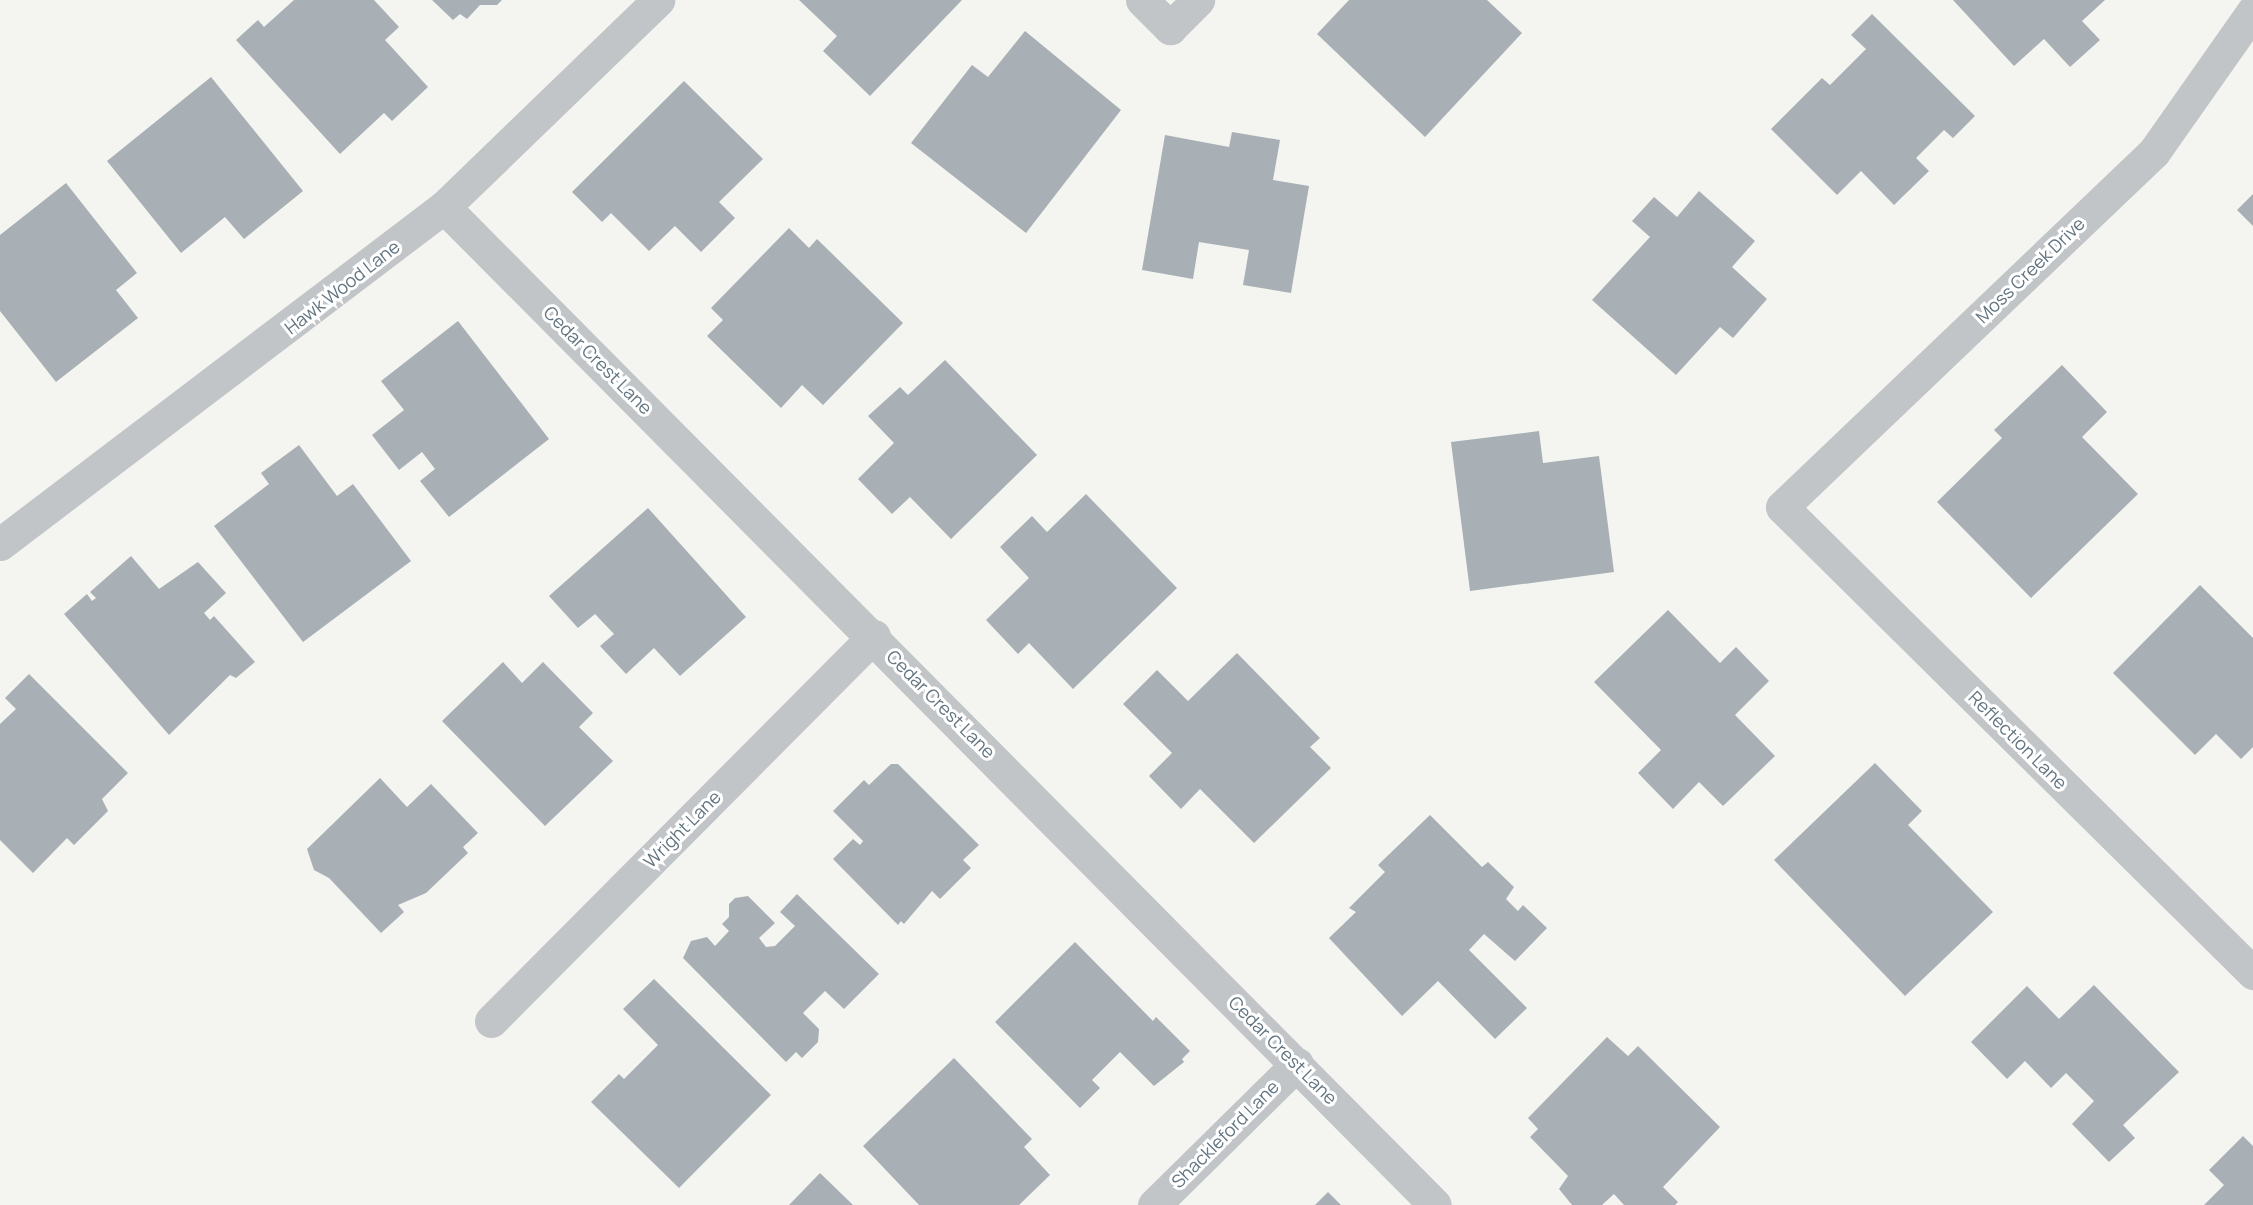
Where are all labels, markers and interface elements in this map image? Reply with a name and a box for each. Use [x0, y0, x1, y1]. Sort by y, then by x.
street label: Moss Creek Drive [1971, 213, 2089, 327]
street label: Hawk Wood Lane [280, 235, 404, 339]
street label: Cedar Crest Lane [539, 301, 657, 419]
street label: Cedar Crest Lane [882, 645, 1000, 763]
street label: Reflection Lane [1964, 686, 2072, 794]
street label: Wright Lane [639, 786, 725, 872]
street label: Cedar Crest Lane [1224, 991, 1342, 1109]
street label: Shackleford Lane [1167, 1076, 1283, 1192]

